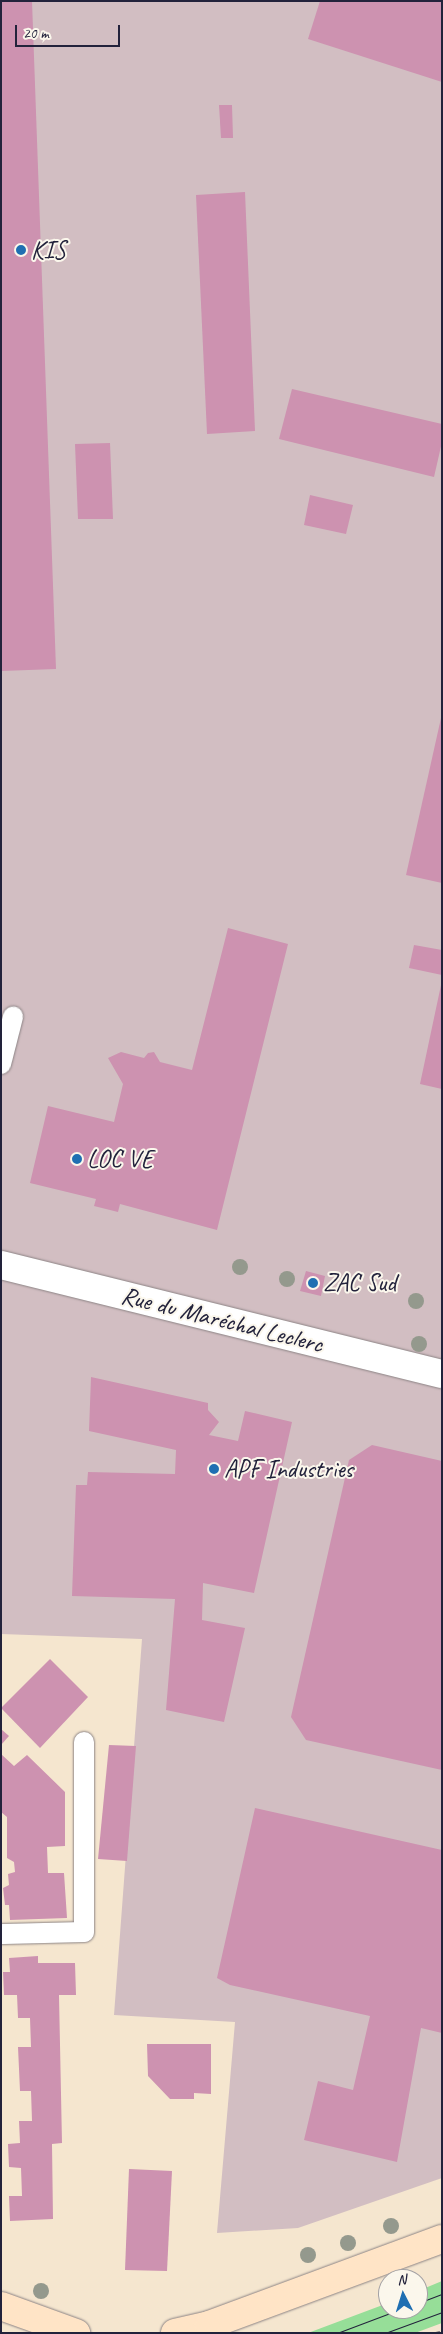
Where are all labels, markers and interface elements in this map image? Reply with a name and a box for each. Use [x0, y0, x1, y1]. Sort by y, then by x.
scale bar [18, 15, 122, 47]
text: 20 m [23, 24, 49, 43]
place label: KIS [31, 235, 66, 265]
marker: KIS [15, 244, 27, 256]
place label: LOC VE [87, 1144, 152, 1174]
marker: LOC VE [71, 1153, 83, 1165]
place label: ZAC Sud [323, 1268, 396, 1298]
marker: ZAC Sud [307, 1277, 319, 1289]
street label: Rue du Maréchal Leclerc [118, 1280, 326, 1360]
place label: APF Industries [224, 1454, 353, 1484]
marker: APF Industries [208, 1463, 220, 1475]
north arrow [378, 2269, 428, 2319]
text: N [397, 2271, 407, 2288]

